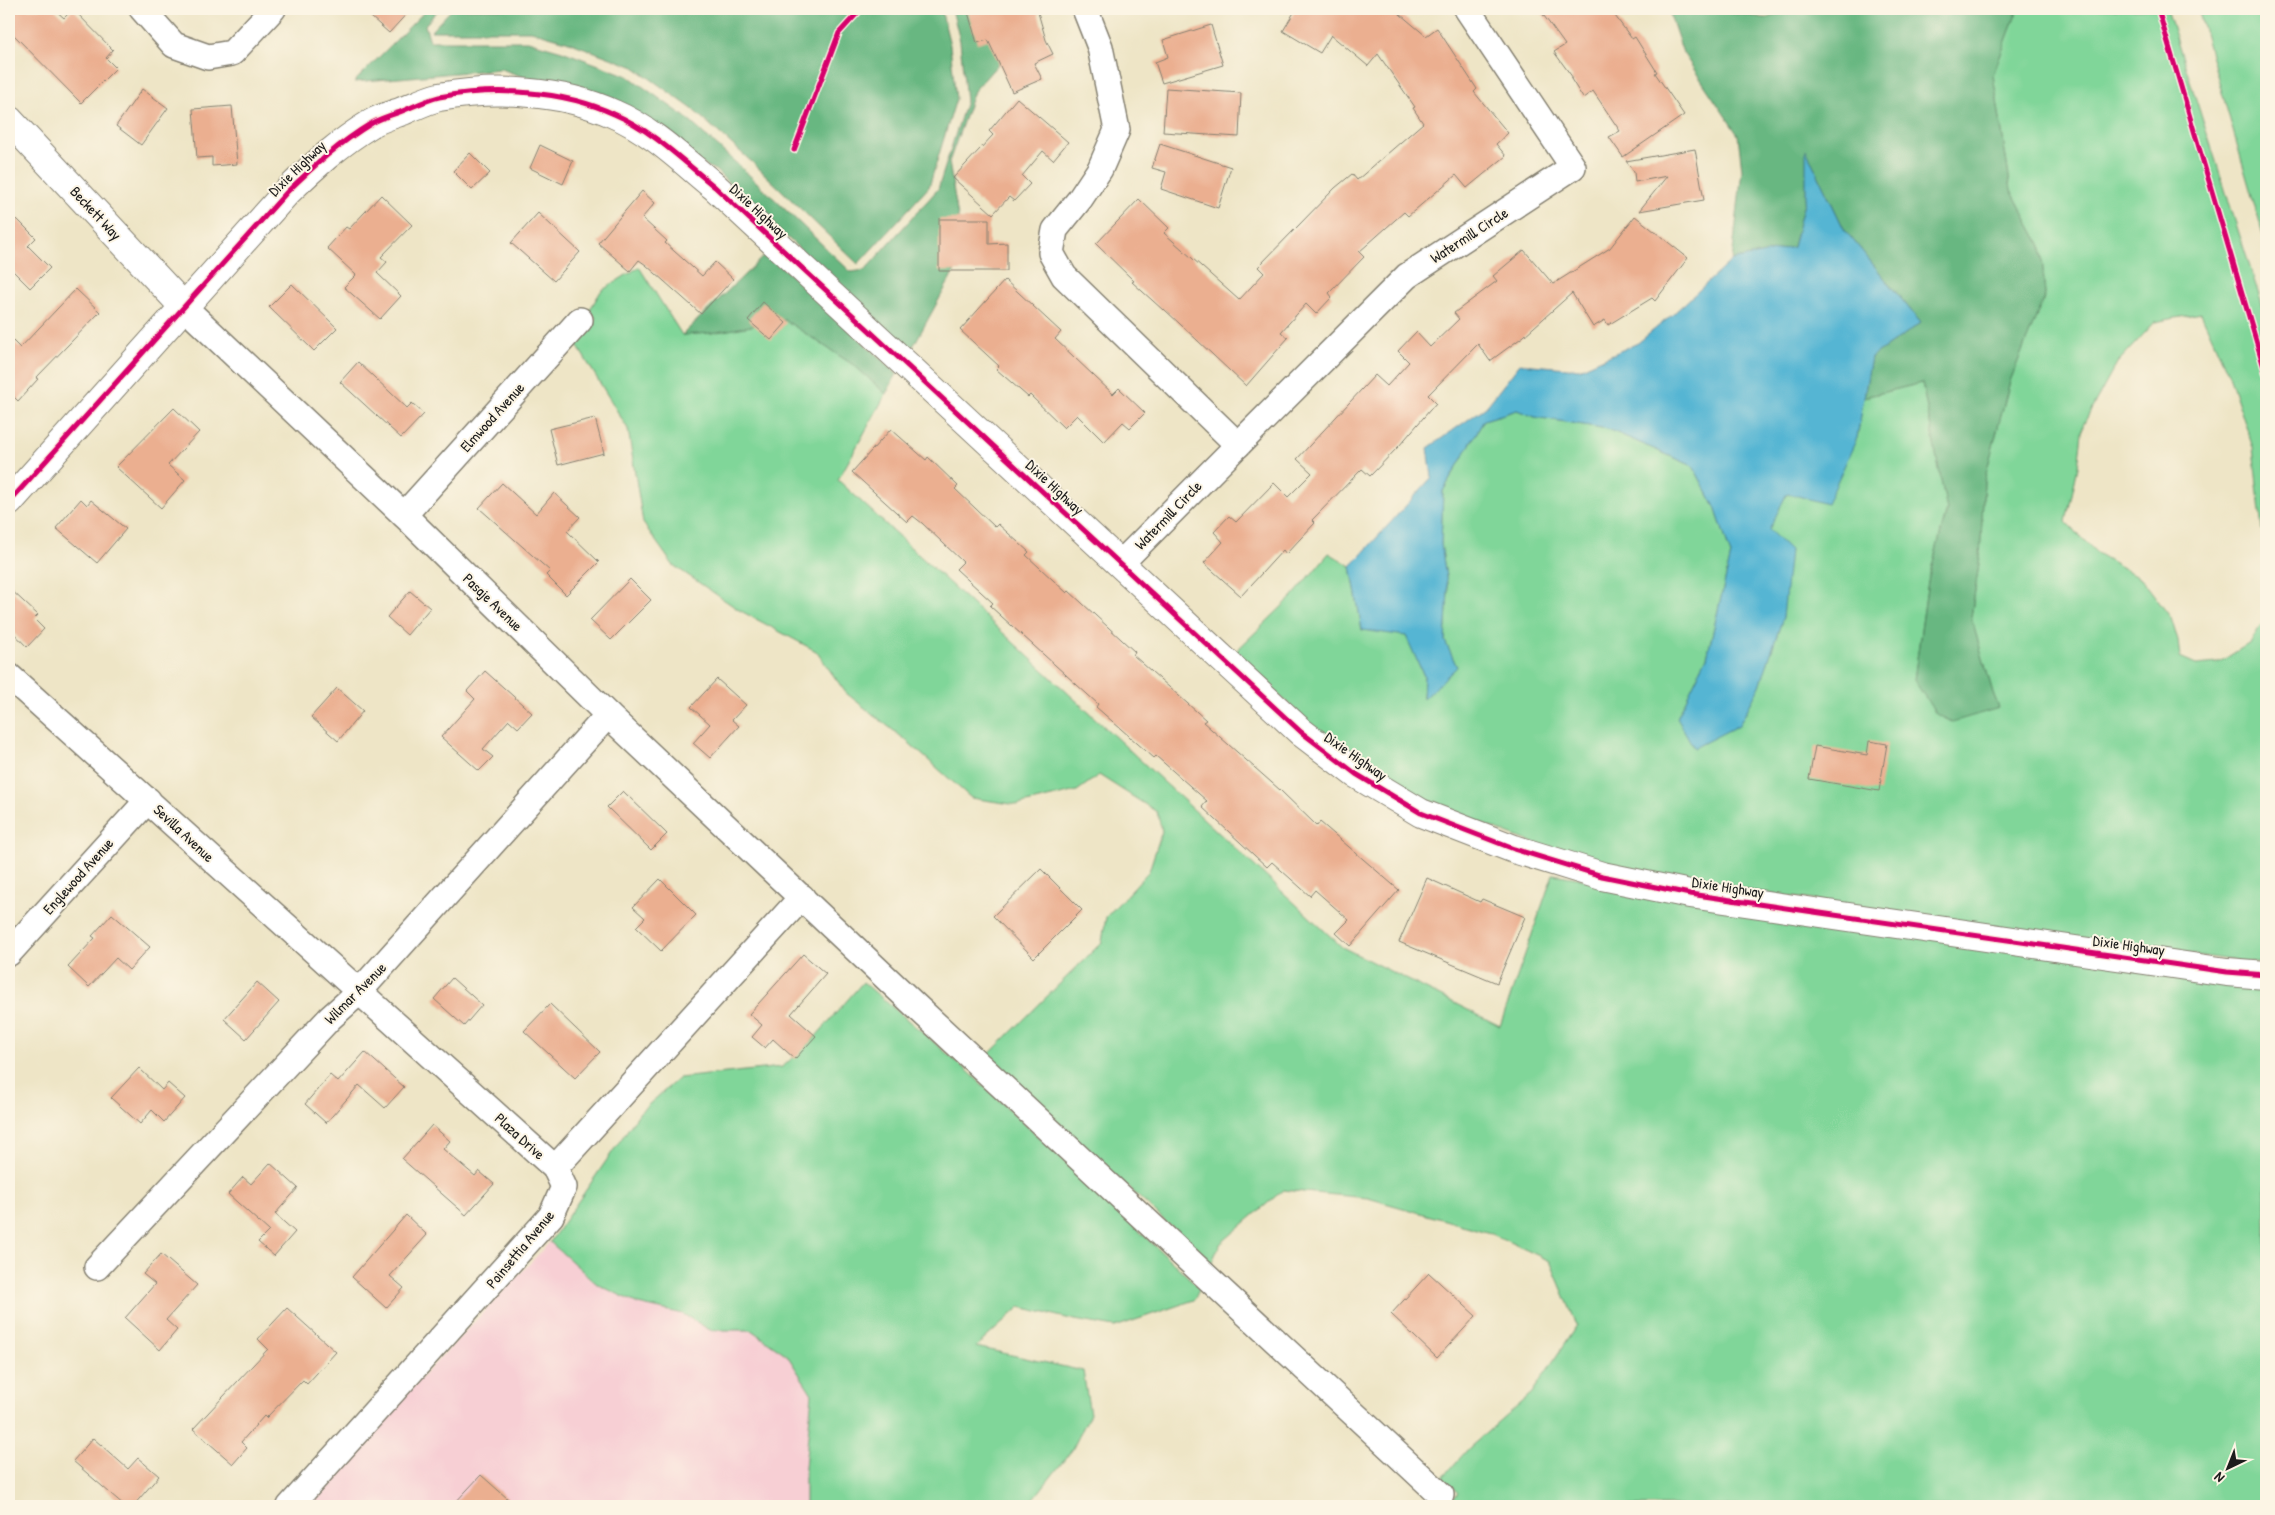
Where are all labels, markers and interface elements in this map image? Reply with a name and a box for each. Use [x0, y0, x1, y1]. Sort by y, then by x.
street label: Dixie Highway [264, 135, 330, 201]
street label: Dixie Highway [725, 179, 793, 243]
street label: Beckett Way [66, 181, 126, 245]
street label: Watermill Circle [1426, 202, 1512, 268]
street label: Elmwood Avenue [455, 378, 529, 456]
street label: Dixie Highway [1021, 455, 1089, 519]
street label: Watermill Circle [1130, 476, 1206, 554]
street label: Pasaje Avenue [458, 568, 528, 636]
street label: Dixie Highway [1320, 727, 1392, 785]
street label: Sevilla Avenue [149, 799, 219, 867]
street label: Englewood Avenue [38, 833, 118, 919]
street label: Dixie Highway [1691, 871, 1765, 903]
street label: Dixie Highway [2092, 930, 2166, 960]
street label: Wilmar Avenue [319, 957, 391, 1029]
street label: Plaza Drive [490, 1108, 550, 1164]
street label: Poinsettia Avenue [481, 1205, 559, 1293]
north arrow [2202, 1442, 2252, 1492]
text: N [2209, 1468, 2228, 1487]

